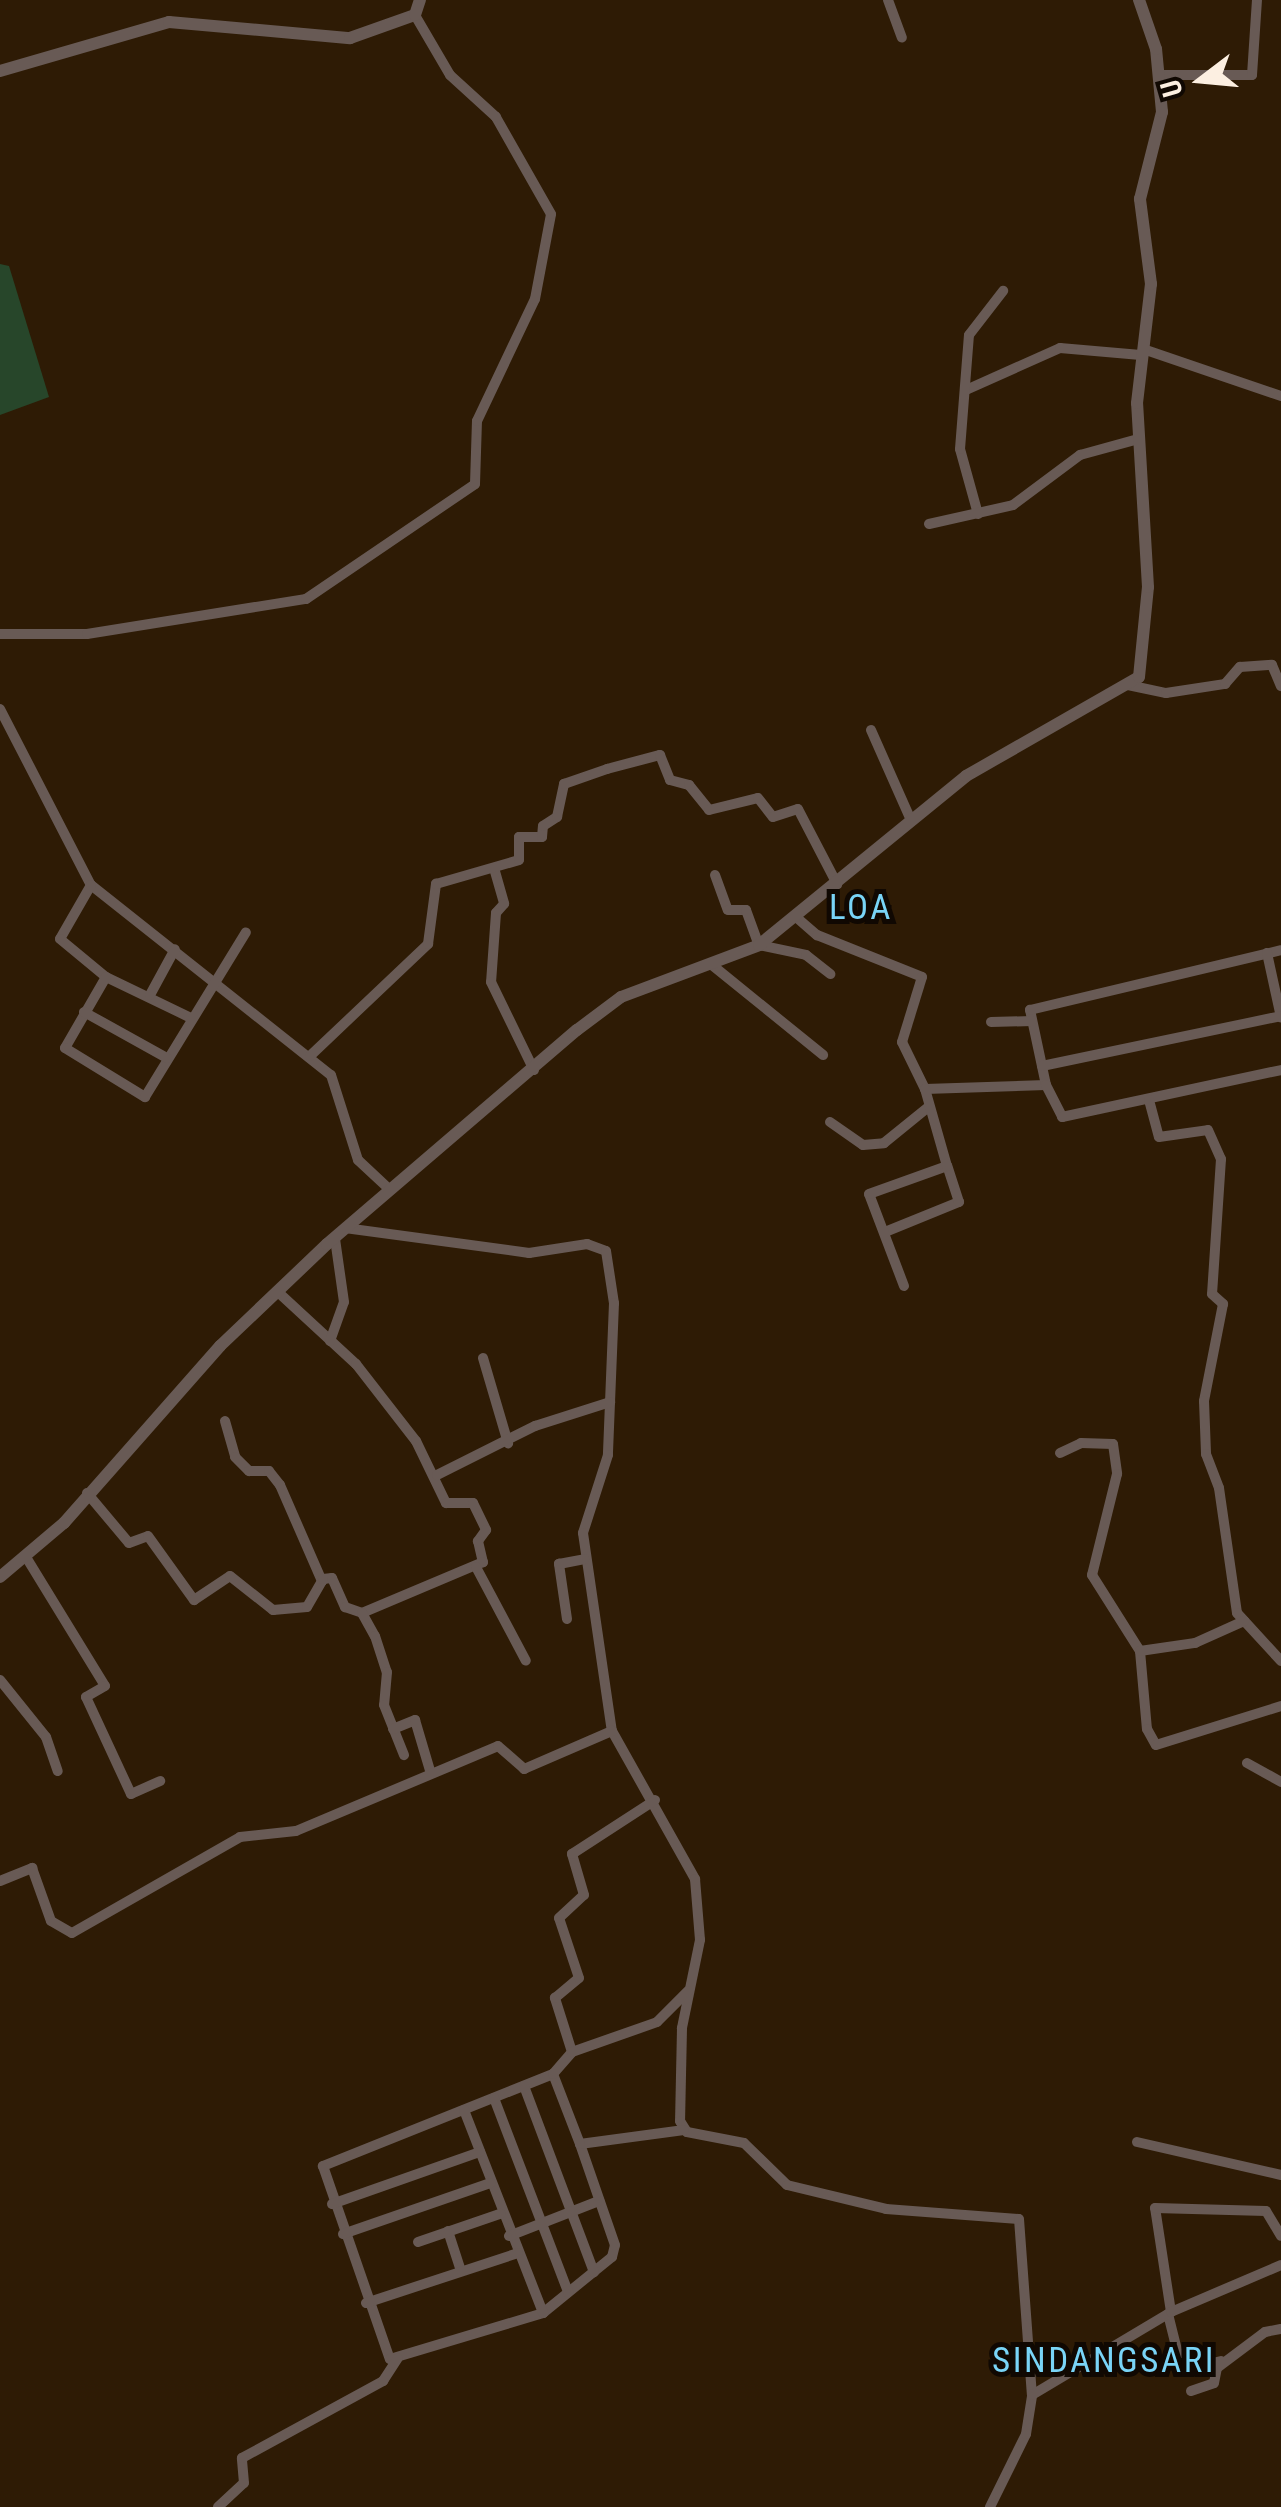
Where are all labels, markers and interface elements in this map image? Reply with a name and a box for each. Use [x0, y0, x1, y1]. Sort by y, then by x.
north arrow [1151, 30, 1251, 130]
text: U [1154, 76, 1190, 101]
district label: LOA [829, 887, 893, 929]
district label: SINDANGSARI [992, 2340, 1216, 2382]

